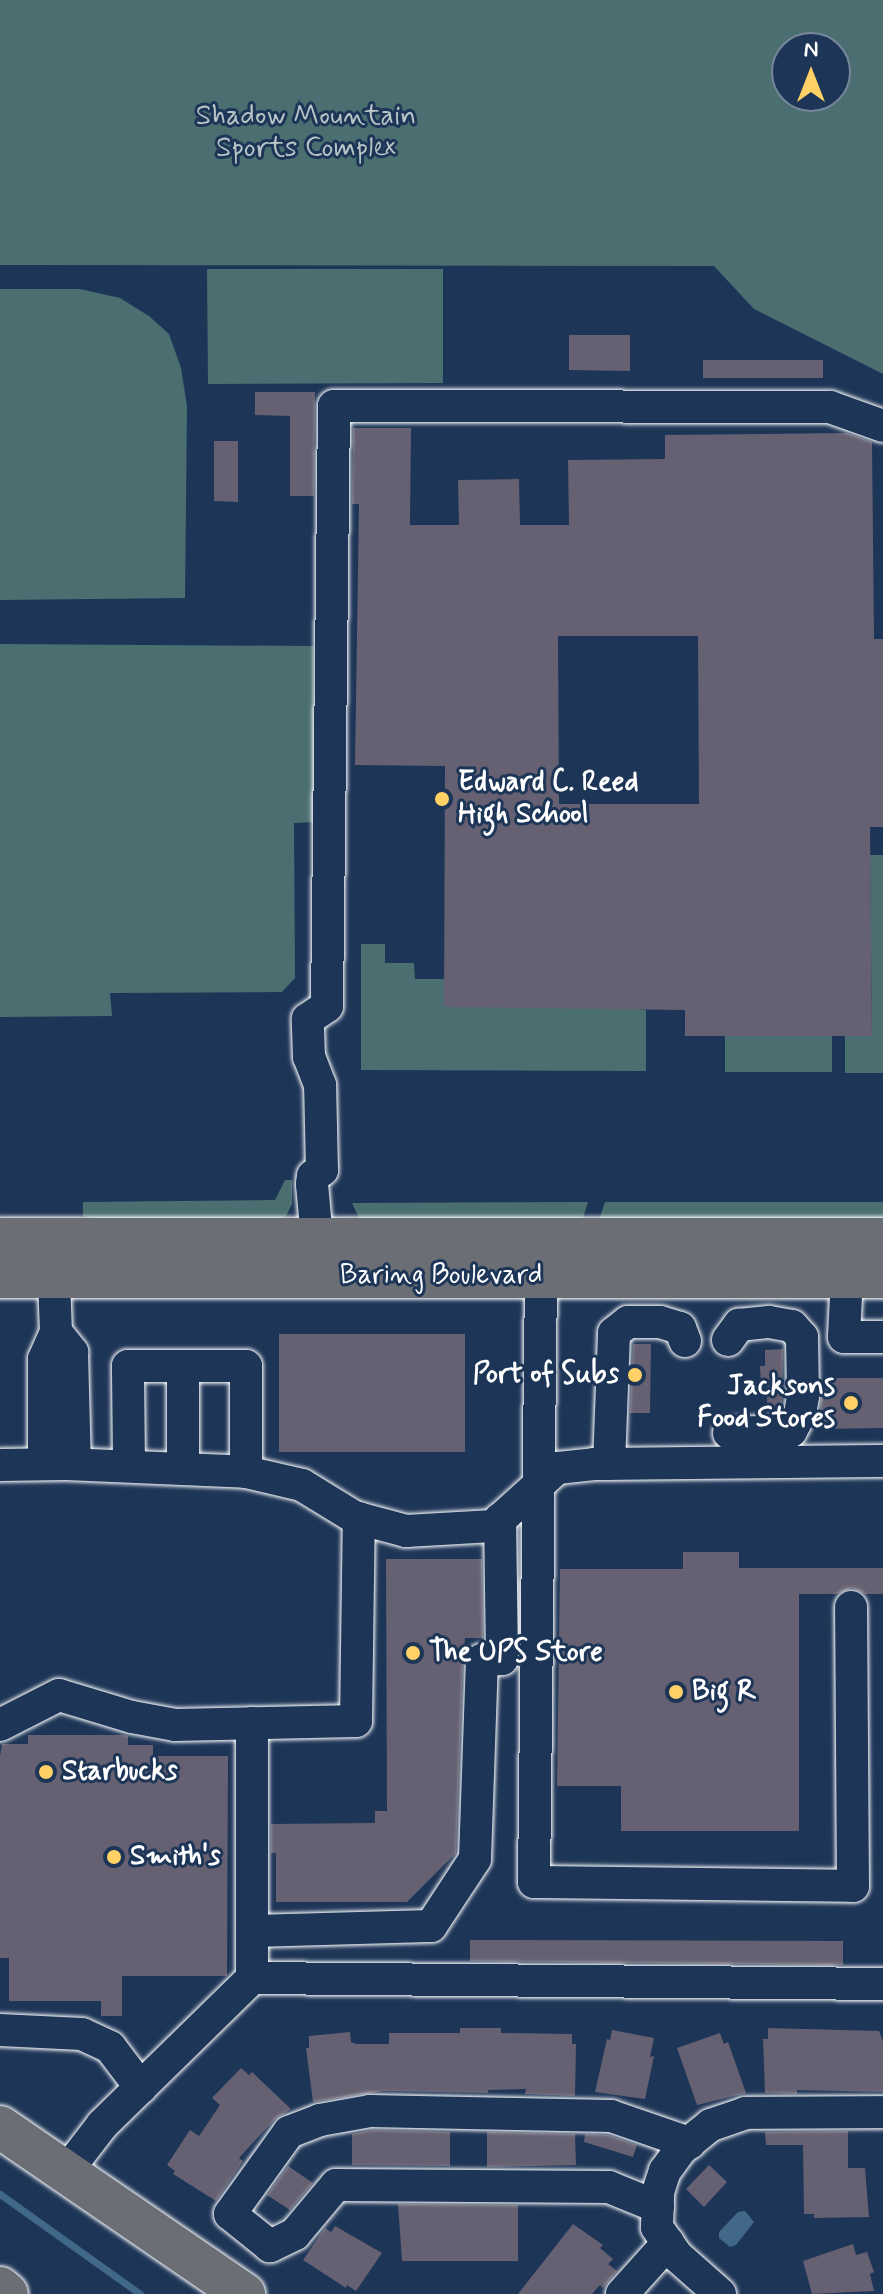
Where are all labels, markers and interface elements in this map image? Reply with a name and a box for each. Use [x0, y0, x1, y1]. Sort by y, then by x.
north arrow [771, 32, 851, 112]
text: N [804, 36, 818, 64]
park label: Shadow Mountain Sports Complex [201, 100, 411, 166]
place label: Edward C. Reed High School [458, 766, 642, 832]
marker: Edward C. Reed High School [433, 790, 451, 808]
street label: Baring Boulevard [339, 1259, 543, 1293]
place label: Port of Subs [474, 1358, 619, 1392]
marker: Port of Subs [626, 1366, 644, 1384]
place label: Jacksons Food Stores [701, 1370, 835, 1436]
marker: Jacksons Food Stores [842, 1394, 860, 1412]
place label: The UPS Store [429, 1636, 599, 1670]
marker: The UPS Store [404, 1644, 422, 1662]
place label: Big R [692, 1675, 753, 1709]
marker: Big R [667, 1683, 685, 1701]
place label: Starbucks [62, 1755, 177, 1789]
marker: Starbucks [37, 1763, 55, 1781]
place label: Smith's [130, 1840, 221, 1874]
marker: Smith's [105, 1848, 123, 1866]

